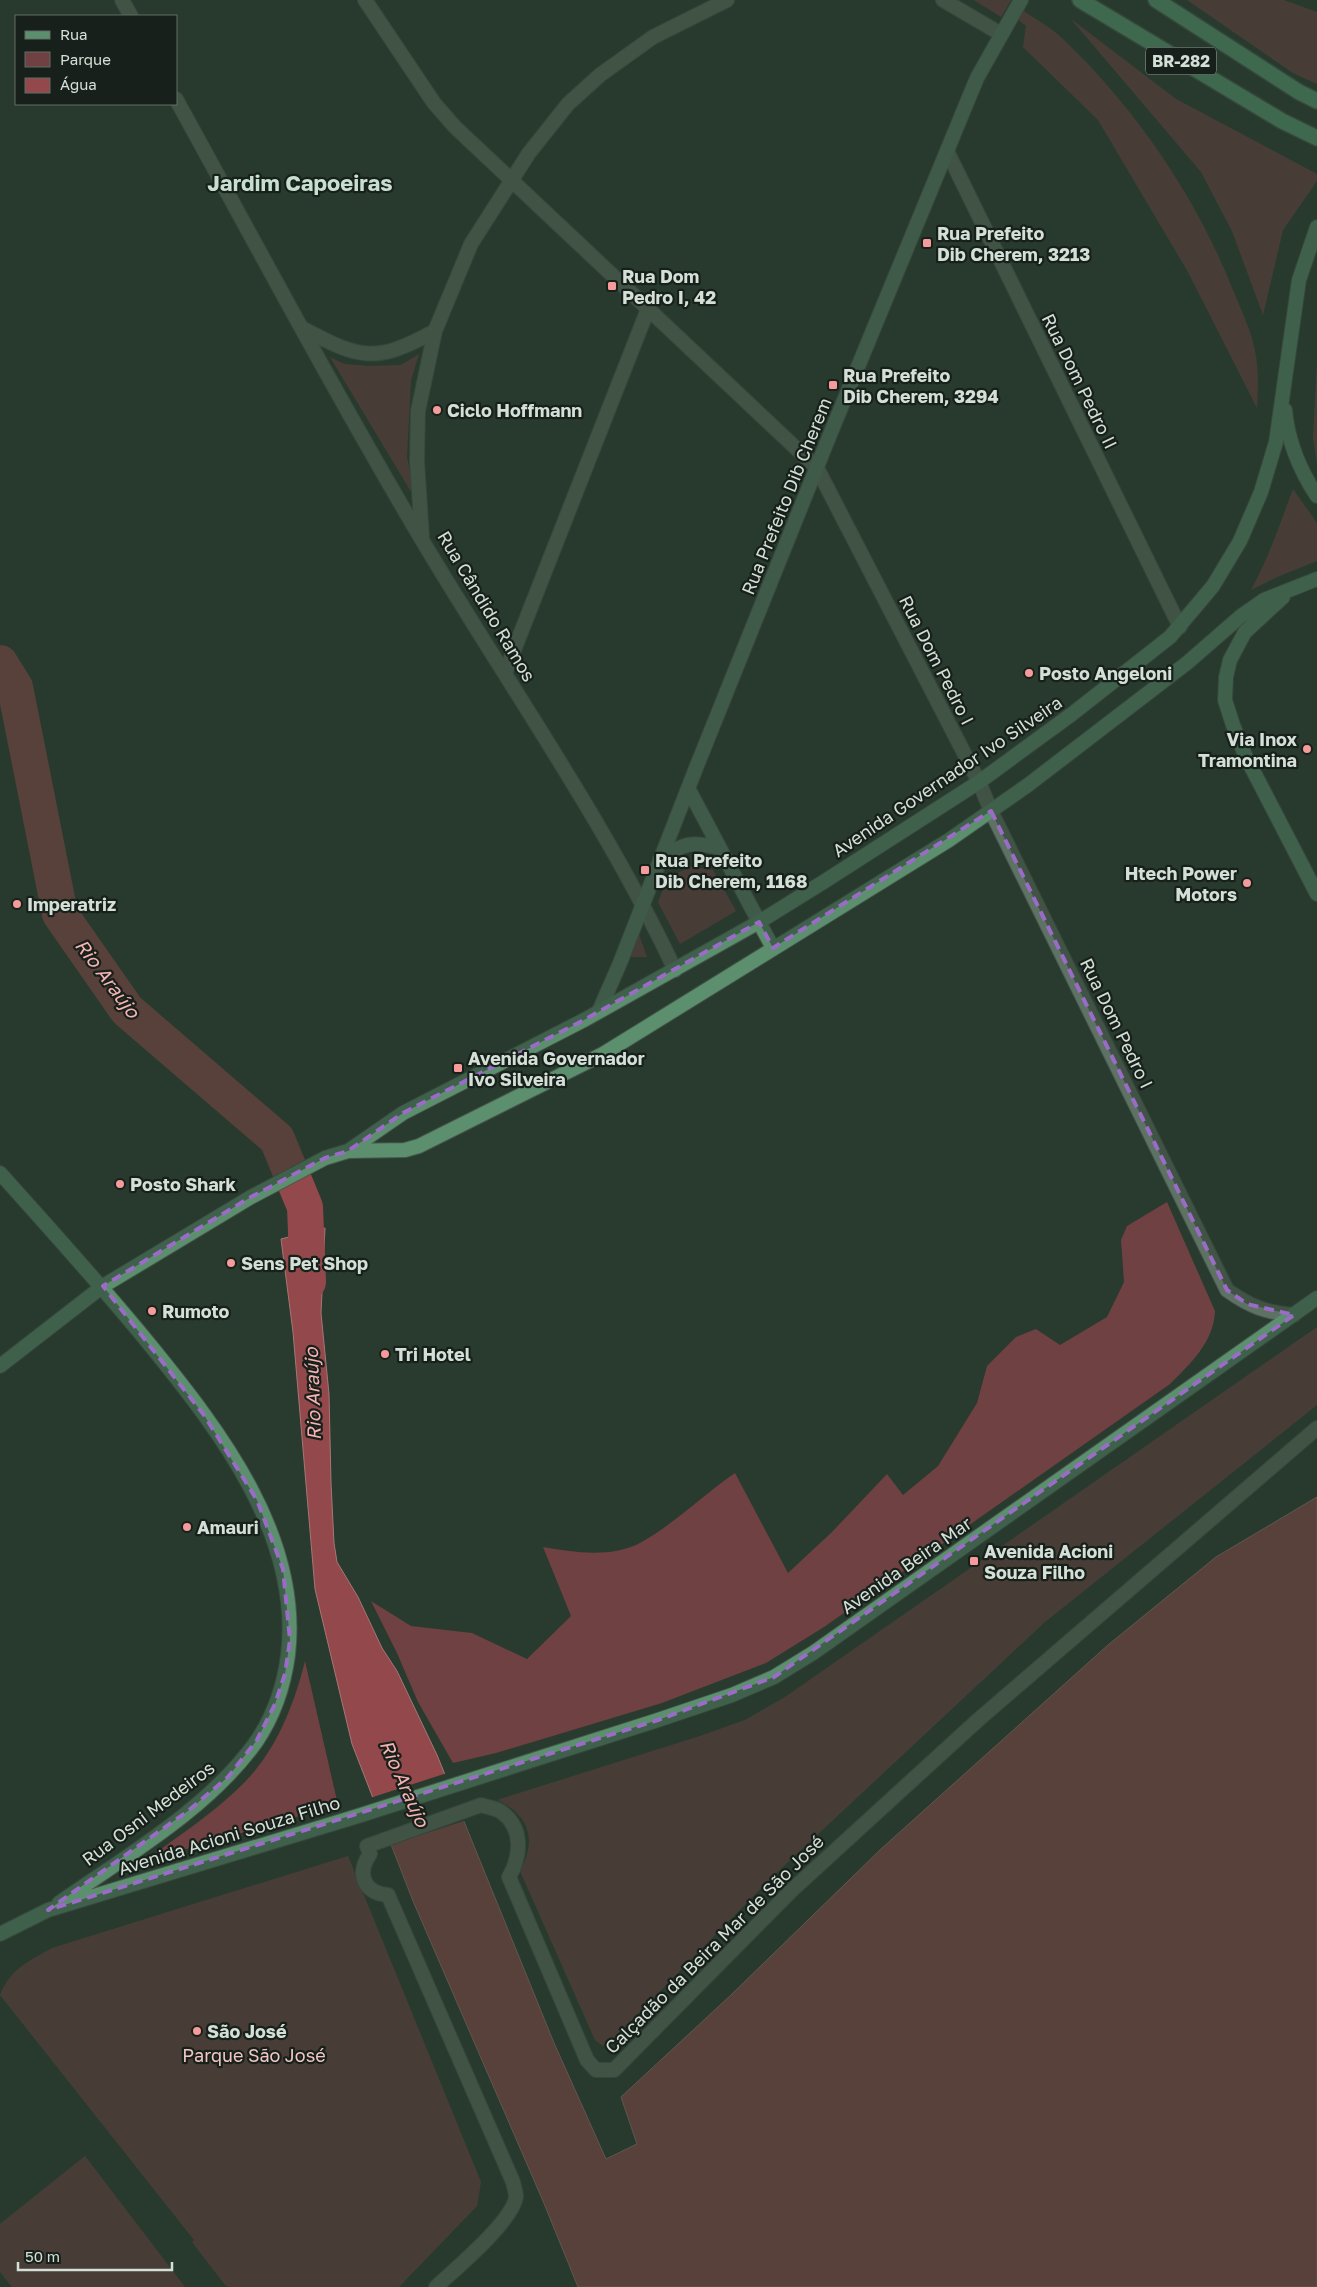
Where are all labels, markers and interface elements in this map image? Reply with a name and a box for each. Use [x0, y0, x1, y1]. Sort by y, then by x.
legend [15, 15, 178, 105]
text: Rua [60, 25, 87, 43]
road number: BR-282 [1146, 48, 1216, 74]
text: Parque [60, 50, 111, 68]
text: Água [60, 75, 97, 93]
district label: Jardim Capoeiras [207, 169, 393, 196]
place label: Rua Prefeito Dib Cherem, 3213 [937, 222, 1090, 265]
marker: Rua Prefeito Dib Cherem, 3213 [921, 237, 933, 249]
place label: Rua Dom Pedro I, 42 [622, 265, 716, 308]
marker: Rua Dom Pedro I, 42 [606, 280, 618, 292]
street label: Rua Dom Pedro II [1038, 310, 1122, 452]
place label: Rua Prefeito Dib Cherem, 3294 [843, 364, 999, 407]
marker: Rua Prefeito Dib Cherem, 3294 [827, 379, 839, 391]
street label: Rua Prefeito Dib Cherem [736, 394, 836, 598]
place label: Ciclo Hoffmann [447, 399, 582, 421]
marker: Ciclo Hoffmann [431, 404, 443, 416]
street label: Rua Cândido Ramos [433, 527, 541, 685]
street label: Rua Dom Pedro I [895, 592, 979, 728]
place label: Posto Angeloni [1039, 662, 1172, 684]
marker: Posto Angeloni [1023, 667, 1035, 679]
street label: Avenida Governador Ivo Silveira [828, 691, 1066, 861]
place label: Via Inox Tramontina [1198, 728, 1298, 771]
marker: Via Inox Tramontina [1301, 743, 1313, 755]
place label: Rua Prefeito Dib Cherem, 1168 [655, 849, 808, 892]
place label: Htech Power Motors [1125, 862, 1237, 905]
marker: Rua Prefeito Dib Cherem, 1168 [639, 864, 651, 876]
marker: Htech Power Motors [1241, 877, 1253, 889]
place label: Imperatriz [27, 893, 116, 915]
marker: Imperatriz [11, 898, 23, 910]
water label: Rio Araújo [71, 934, 146, 1023]
street label: Rua Dom Pedro I [1076, 954, 1158, 1092]
place label: Avenida Governador Ivo Silveira [468, 1047, 645, 1090]
marker: Avenida Governador Ivo Silveira [452, 1062, 464, 1074]
place label: Posto Shark [130, 1173, 237, 1195]
marker: Posto Shark [114, 1178, 126, 1190]
place label: Sens Pet Shop [241, 1252, 368, 1274]
marker: Sens Pet Shop [225, 1257, 237, 1269]
place label: Rumoto [162, 1300, 230, 1322]
marker: Rumoto [146, 1305, 158, 1317]
place label: Tri Hotel [395, 1343, 471, 1365]
water label: Rio Araújo [299, 1346, 325, 1441]
marker: Tri Hotel [379, 1348, 391, 1360]
street label: Avenida Beira Mar [837, 1512, 975, 1618]
place label: Amauri [197, 1516, 259, 1538]
marker: Amauri [181, 1521, 193, 1533]
place label: Avenida Acioni Souza Filho [984, 1540, 1113, 1583]
marker: Avenida Acioni Souza Filho [968, 1555, 980, 1567]
water label: Rio Araújo [376, 1736, 435, 1832]
street label: Rua Osni Medeiros [77, 1756, 219, 1870]
street label: Avenida Acioni Souza Filho [115, 1791, 343, 1879]
street label: Calçadão da Beira Mar de São José [600, 1830, 828, 2058]
place label: São José [207, 2020, 287, 2042]
marker: São José [191, 2025, 203, 2037]
park label: Parque São José [182, 2044, 326, 2066]
scale bar [18, 2240, 171, 2272]
text: 50 m [25, 2247, 60, 2265]

